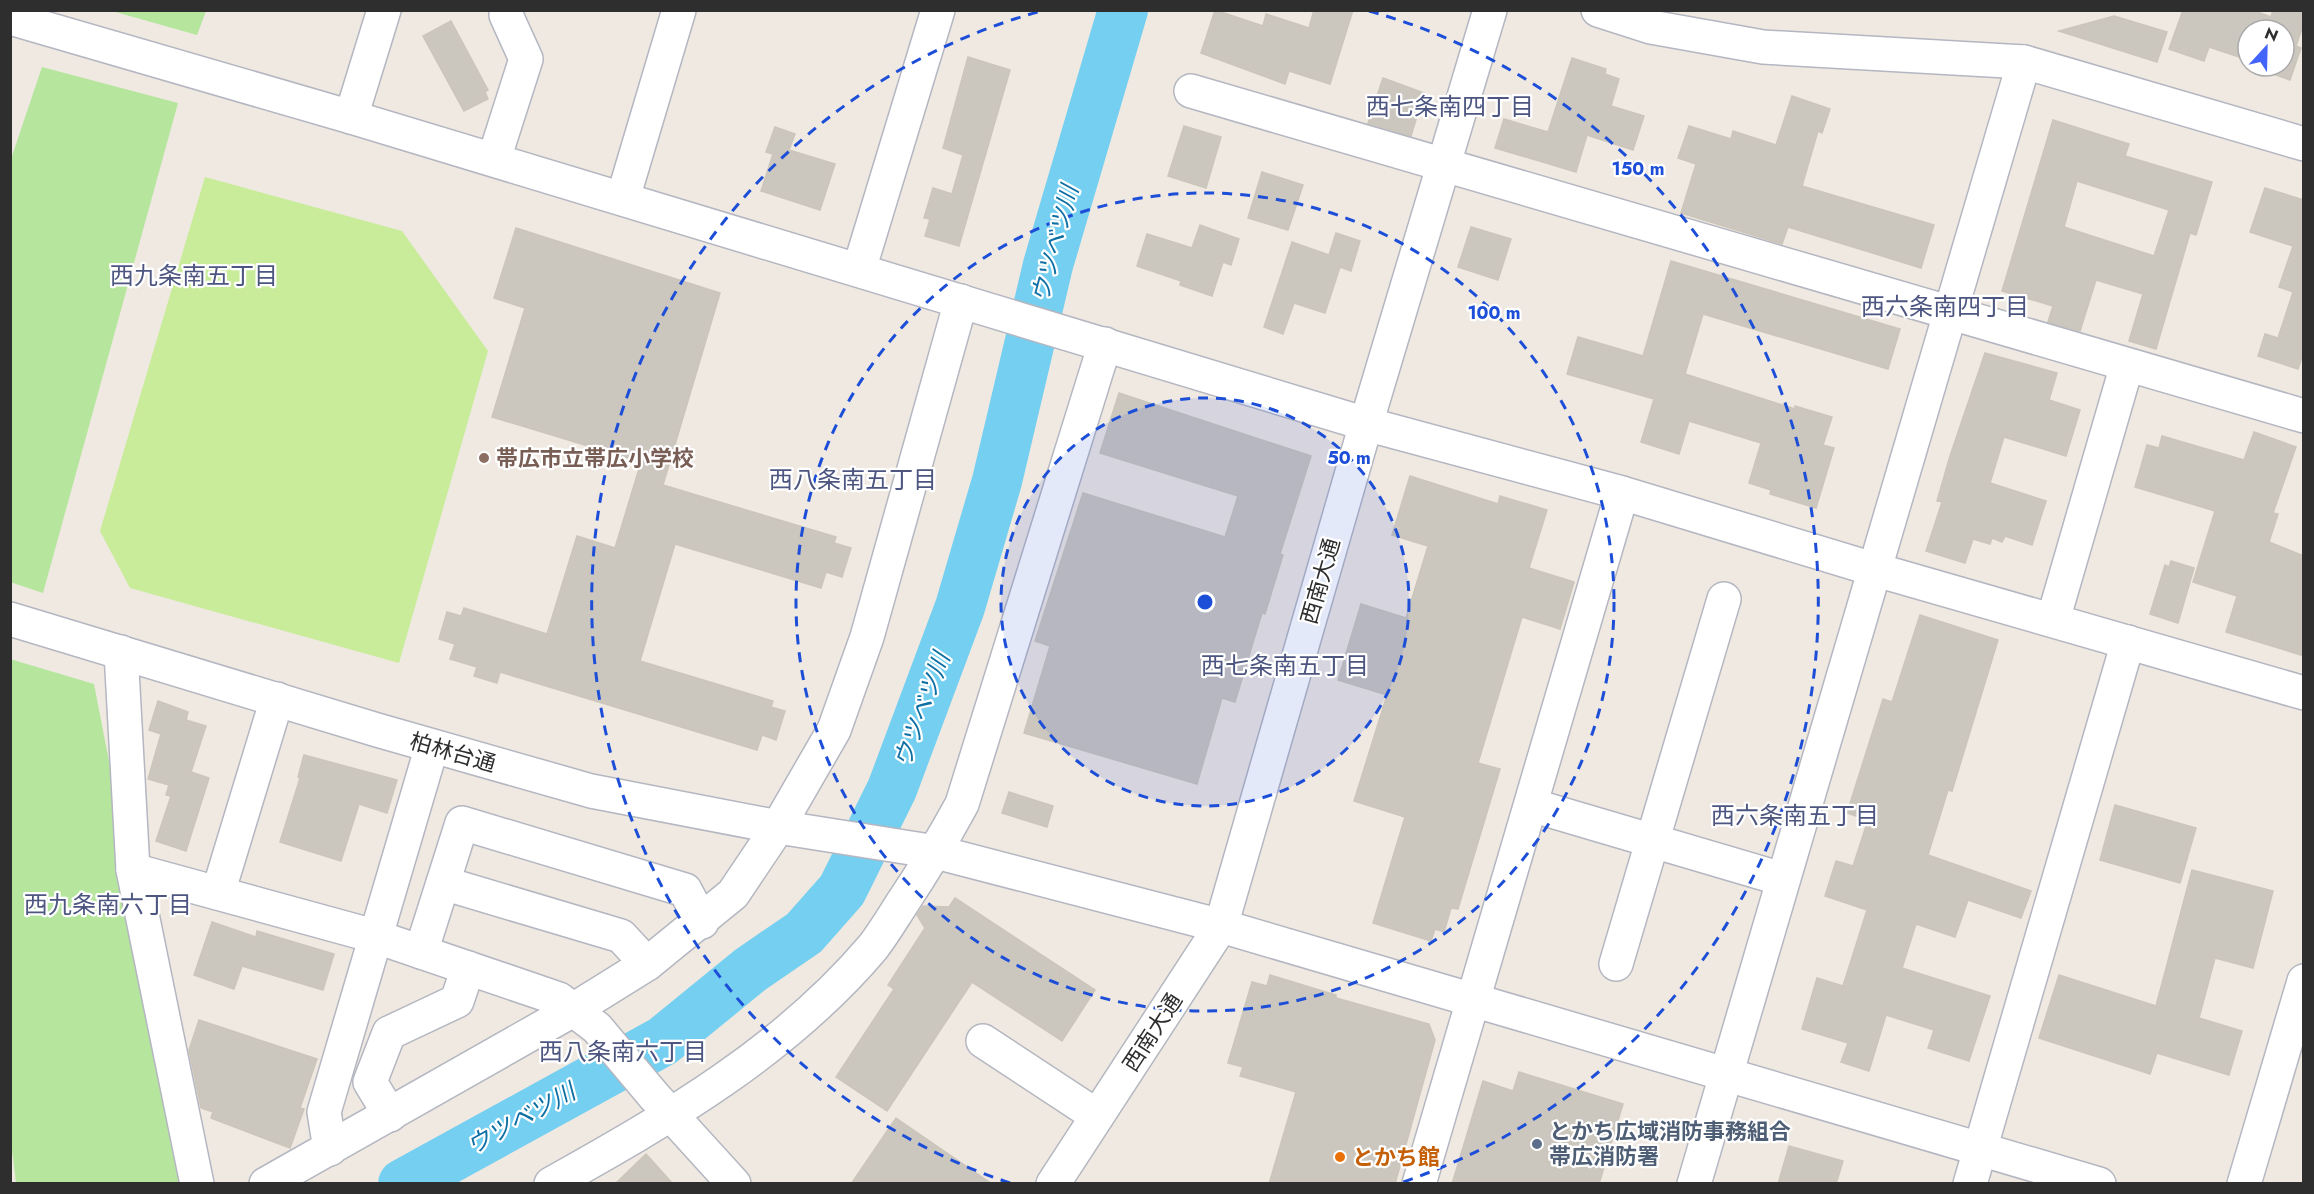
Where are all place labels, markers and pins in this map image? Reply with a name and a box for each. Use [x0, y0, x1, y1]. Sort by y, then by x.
place label: 帯広市立帯広小学校 [496, 442, 694, 474]
marker: 帯広市立帯広小学校 [477, 451, 491, 465]
centre of rings [1195, 592, 1215, 612]
place label: とかち広域消防事務組合 帯広消防署 [1549, 1115, 1791, 1172]
marker: とかち広域消防事務組合 帯広消防署 [1530, 1137, 1544, 1151]
place label: とかち館 [1352, 1141, 1440, 1173]
marker: とかち館 [1333, 1150, 1347, 1164]

